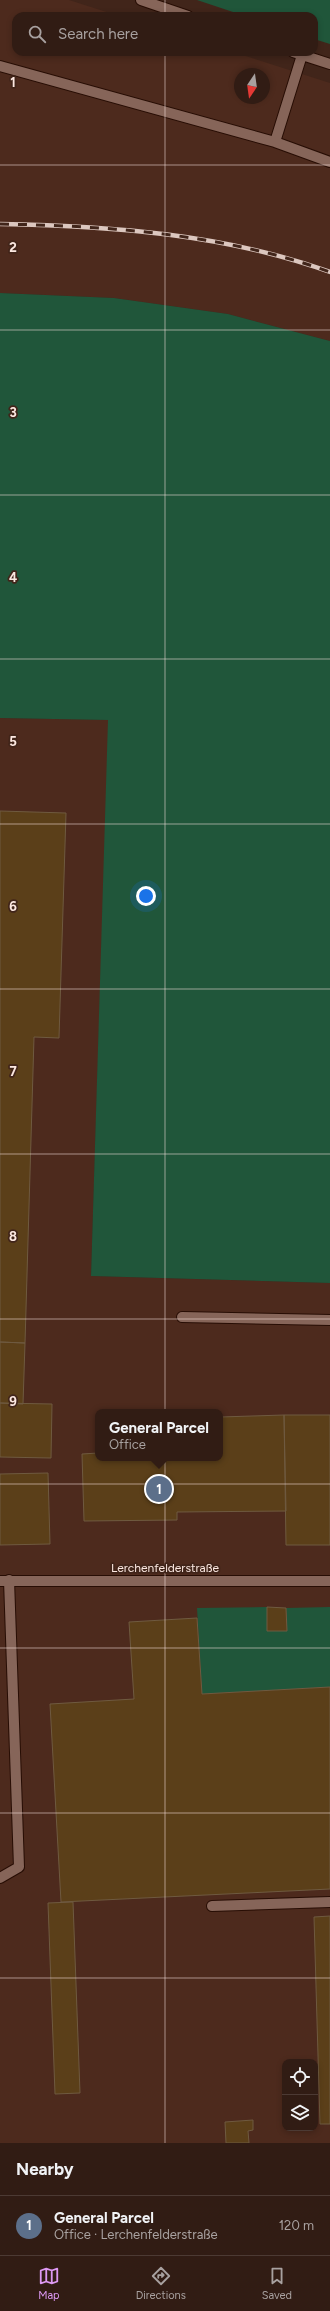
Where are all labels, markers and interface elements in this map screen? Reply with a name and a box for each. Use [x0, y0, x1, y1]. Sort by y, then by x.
search box [12, 12, 318, 56]
icon: search [26, 23, 48, 45]
text: Search here [58, 25, 138, 43]
north arrow [234, 68, 270, 104]
text: 1 [10, 75, 16, 90]
text: 2 [9, 240, 17, 255]
text: 3 [9, 405, 17, 420]
text: 4 [9, 570, 17, 585]
text: 5 [9, 734, 17, 749]
your location [136, 886, 156, 906]
text: 6 [9, 899, 17, 914]
text: 7 [9, 1064, 17, 1079]
text: 8 [9, 1229, 17, 1244]
text: 9 [9, 1394, 17, 1409]
popup [95, 1409, 223, 1461]
text: General Parcel [109, 1419, 209, 1437]
text: Office [109, 1437, 146, 1452]
pin: 1 [146, 1474, 172, 1504]
street label: Lerchenfelderstraße [111, 1561, 220, 1575]
map controls [282, 2059, 318, 2131]
button: locate [282, 2059, 318, 2095]
button: layers [282, 2095, 318, 2131]
text: Nearby [16, 2159, 74, 2179]
text: General Parcel [54, 2209, 154, 2227]
text: 1 [26, 2218, 32, 2233]
text: 120 m [279, 2218, 314, 2233]
text: Office · Lerchenfelderstraße [54, 2227, 218, 2242]
tab: Map [38, 2265, 60, 2302]
tab: Directions [136, 2265, 186, 2302]
tab: Saved [262, 2265, 292, 2302]

